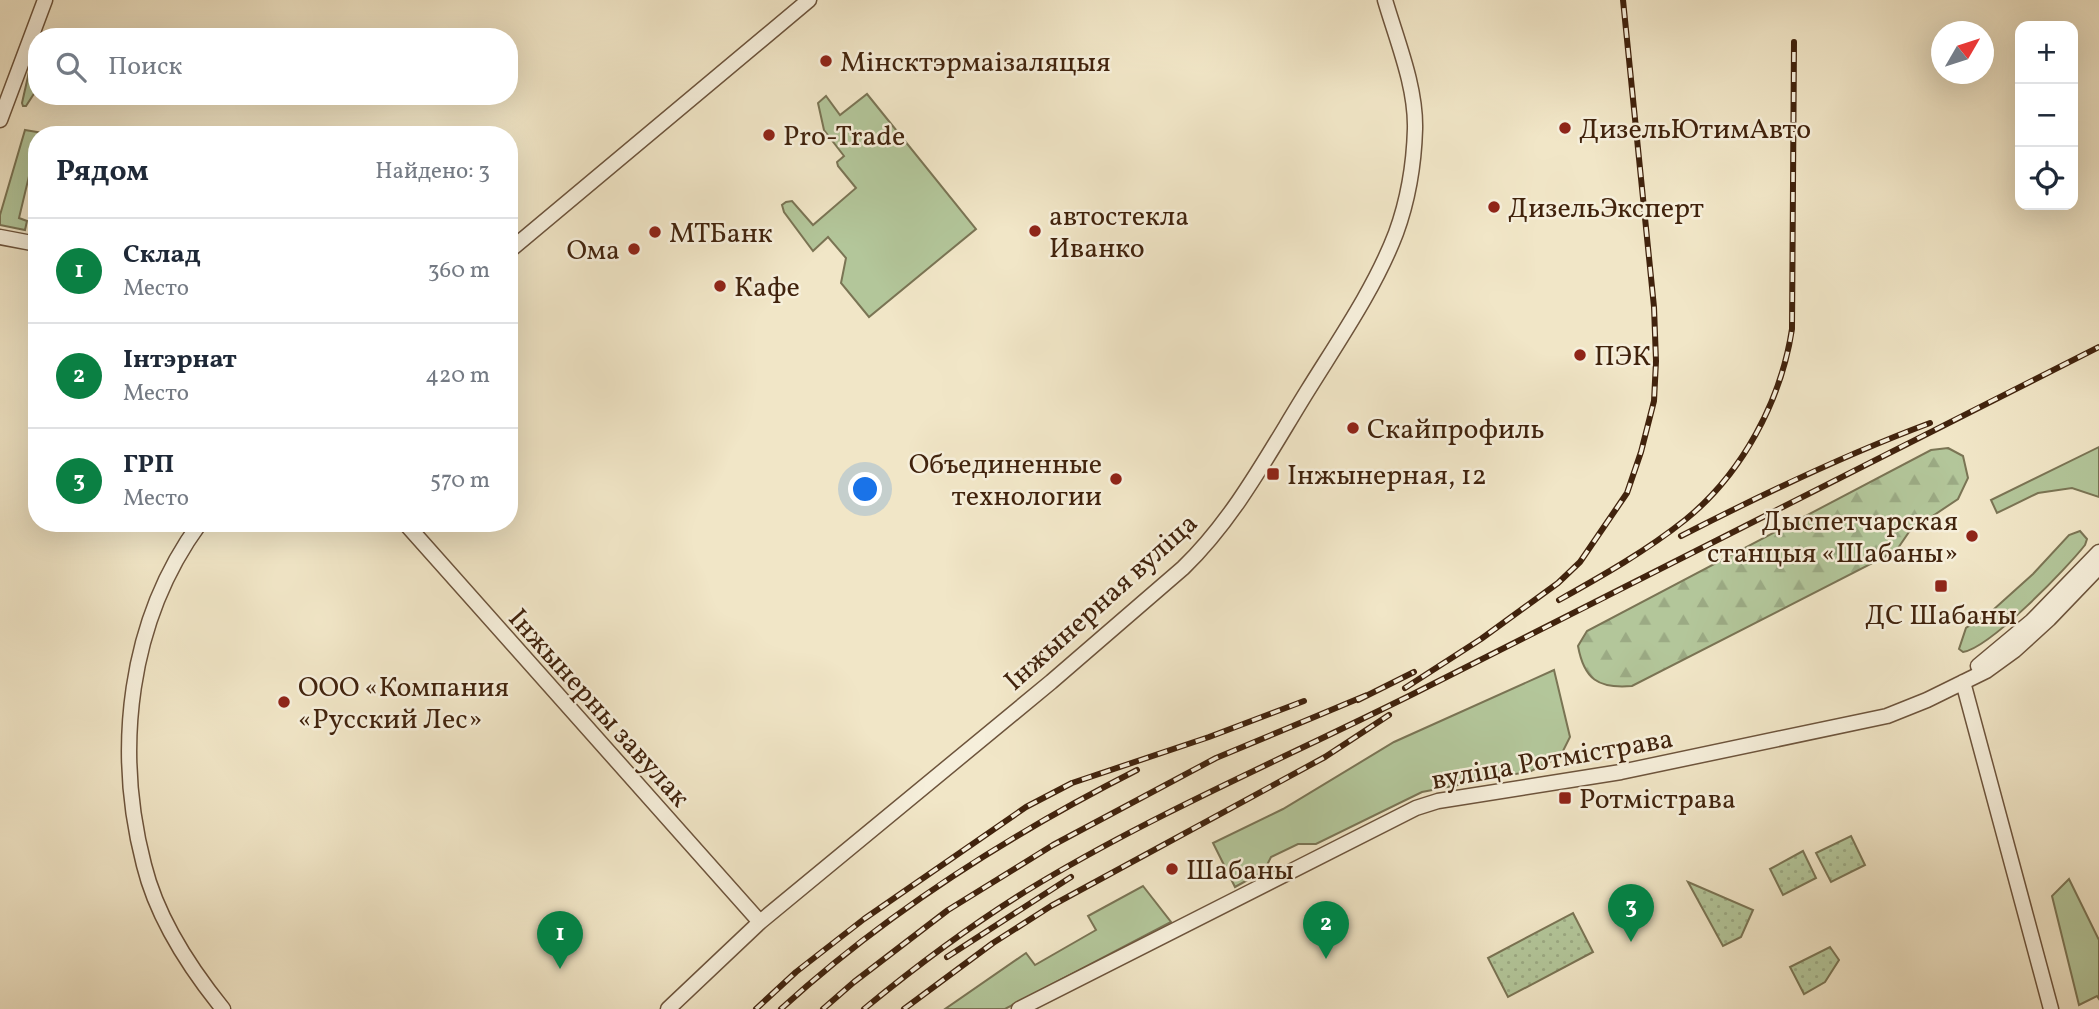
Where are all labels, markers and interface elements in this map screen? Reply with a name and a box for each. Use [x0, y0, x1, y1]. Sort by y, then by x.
north arrow [1931, 21, 1994, 84]
map controls [2015, 21, 2078, 210]
button: + [2015, 21, 2078, 84]
search box [28, 28, 518, 105]
place label: Мінсктэрмаізаляцыя [840, 44, 1111, 83]
icon: search [52, 48, 90, 86]
text: Поиск [108, 49, 182, 85]
marker: Мінсктэрмаізаляцыя [818, 53, 834, 69]
button: − [2015, 84, 2078, 147]
place label: ДизельЮтимАвто [1579, 111, 1811, 150]
place label: Pro-Trade [783, 118, 905, 157]
marker: ДизельЮтимАвто [1557, 120, 1573, 136]
marker: Pro-Trade [761, 127, 777, 143]
button: locate [2015, 147, 2078, 210]
text: Рядом [56, 151, 149, 193]
text: Найдено: 3 [375, 156, 490, 188]
place label: ДизельЭксперт [1508, 190, 1704, 229]
place label: автостекла Иванко [1049, 198, 1189, 269]
marker: ДизельЭксперт [1486, 199, 1502, 215]
place label: МТБанк [669, 215, 773, 254]
marker: автостекла Иванко [1027, 223, 1043, 239]
marker: МТБанк [647, 224, 663, 240]
place label: Ома [566, 232, 620, 271]
text: Склад [123, 237, 201, 273]
marker: Ома [626, 241, 642, 257]
text: 1 [74, 255, 84, 287]
text: 360 m [428, 255, 490, 287]
place label: Кафе [734, 269, 800, 308]
text: Место [123, 273, 189, 305]
marker: Кафе [712, 278, 728, 294]
place label: ПЭК [1594, 338, 1651, 377]
text: Інтэрнат [123, 342, 237, 378]
marker: ПЭК [1572, 347, 1588, 363]
text: 2 [73, 360, 85, 392]
text: 420 m [425, 360, 490, 392]
text: Место [123, 378, 189, 410]
place label: Скайпрофиль [1367, 411, 1545, 450]
marker: Скайпрофиль [1345, 420, 1361, 436]
place label: Объединенные технологии [909, 446, 1102, 517]
text: ГРП [123, 447, 174, 483]
place label: Інжынерная, 12 [1287, 457, 1487, 496]
text: 3 [73, 465, 85, 497]
text: 570 m [430, 465, 490, 497]
marker: Інжынерная, 12 [1265, 466, 1281, 482]
marker: Объединенные технологии [1108, 471, 1124, 487]
your location [848, 472, 882, 506]
text: Место [123, 483, 189, 515]
place label: Дыспетчарская станцыя «Шабаны» [1707, 503, 1958, 574]
street label: Інжынерная вуліца [996, 505, 1207, 701]
marker: Дыспетчарская станцыя «Шабаны» [1964, 528, 1980, 544]
marker: ДС Шабаны [1933, 578, 1949, 594]
place label: ДС Шабаны [1865, 597, 2017, 636]
street label: Інжынерны завулак [498, 601, 698, 817]
place label: ООО «Компания «Русский Лес» [298, 669, 509, 740]
marker: ООО «Компания «Русский Лес» [276, 694, 292, 710]
street label: вуліца Ротмістрава [1428, 720, 1676, 801]
place label: Ротмістрава [1579, 781, 1736, 820]
marker: Ротмістрава [1557, 790, 1573, 806]
place label: Шабаны [1186, 852, 1294, 891]
marker: Шабаны [1164, 861, 1180, 877]
pin: 3 [1608, 884, 1654, 942]
pin: 2 [1303, 901, 1349, 959]
pin: 1 [537, 911, 583, 969]

